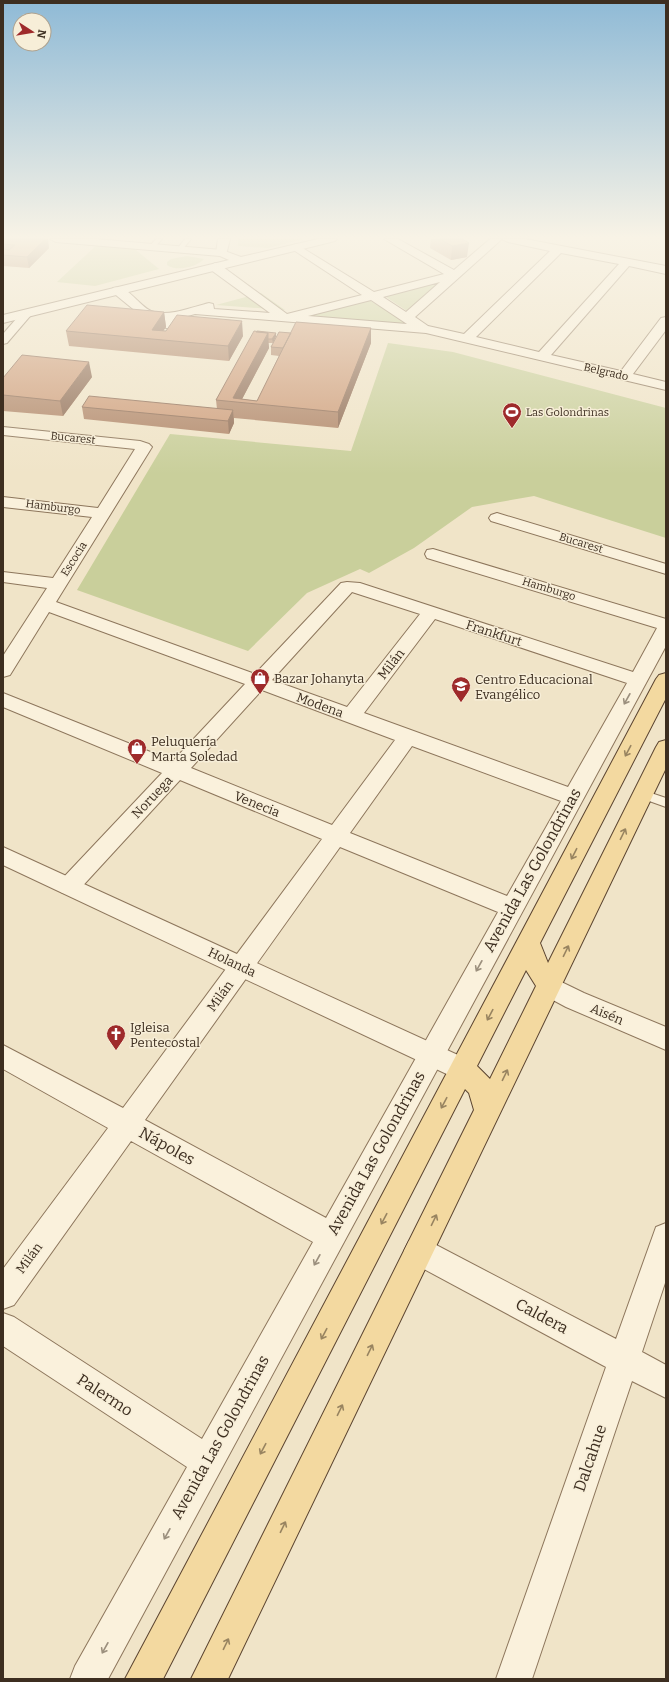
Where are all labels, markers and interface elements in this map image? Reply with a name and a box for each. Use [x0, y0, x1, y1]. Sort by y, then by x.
north arrow [12, 12, 52, 52]
text: N [34, 28, 49, 40]
street label: Belgrado [582, 361, 630, 383]
sports icon: Las Golondrinas [501, 401, 523, 429]
place label: Las Golondrinas [526, 406, 609, 419]
street label: Bucarest [50, 429, 96, 447]
street label: Hamburgo [25, 497, 81, 517]
street label: Bucarest [558, 530, 604, 556]
street label: Escocia [58, 539, 90, 579]
street label: Hamburgo [521, 575, 577, 603]
street label: Frankfurt [464, 617, 524, 649]
street label: Milán [375, 645, 408, 682]
shop icon: Bazar Johanyta [249, 667, 271, 695]
place label: Bazar Johanyta [274, 671, 364, 686]
place label: Centro Educacional Evangélico [475, 672, 593, 702]
school or university icon: Centro Educacional Evangélico [450, 675, 472, 703]
street label: Modena [294, 690, 346, 720]
one-way arrow [622, 693, 630, 705]
place label: Peluquería Marta Soledad [151, 734, 238, 764]
shop icon: Peluquería Marta Soledad [126, 737, 148, 765]
one-way arrow [624, 745, 631, 757]
street label: Noruega [129, 773, 175, 821]
street label: Avenida Las Golondrinas [479, 785, 585, 955]
street label: Venecia [232, 788, 282, 820]
one-way arrow [620, 828, 627, 840]
one-way arrow [570, 848, 577, 860]
street label: Holanda [206, 944, 258, 980]
one-way arrow [563, 945, 570, 957]
one-way arrow [475, 960, 482, 972]
street label: Milán [204, 977, 237, 1014]
street label: Aisén [588, 1000, 626, 1028]
one-way arrow [486, 1009, 493, 1021]
place label: Igleisa Pentecostal [130, 1020, 200, 1050]
church icon: Igleisa Pentecostal [105, 1023, 127, 1051]
street label: Avenida Las Golondrinas [323, 1068, 429, 1238]
one-way arrow [502, 1070, 509, 1082]
one-way arrow [440, 1097, 447, 1109]
street label: Nápoles [136, 1123, 198, 1169]
one-way arrow [379, 1212, 387, 1224]
one-way arrow [431, 1215, 438, 1227]
street label: Milán [13, 1239, 46, 1276]
one-way arrow [313, 1254, 321, 1266]
street label: Caldera [512, 1294, 572, 1338]
one-way arrow [319, 1328, 327, 1340]
one-way arrow [367, 1344, 374, 1356]
street label: Avenida Las Golondrinas [167, 1352, 273, 1522]
street label: Palermo [74, 1370, 136, 1420]
one-way arrow [337, 1405, 344, 1417]
street label: Dalcahue [570, 1422, 610, 1494]
one-way arrow [259, 1443, 267, 1455]
one-way arrow [280, 1521, 287, 1533]
one-way arrow [163, 1528, 171, 1540]
one-way arrow [223, 1638, 230, 1650]
one-way arrow [101, 1642, 108, 1654]

